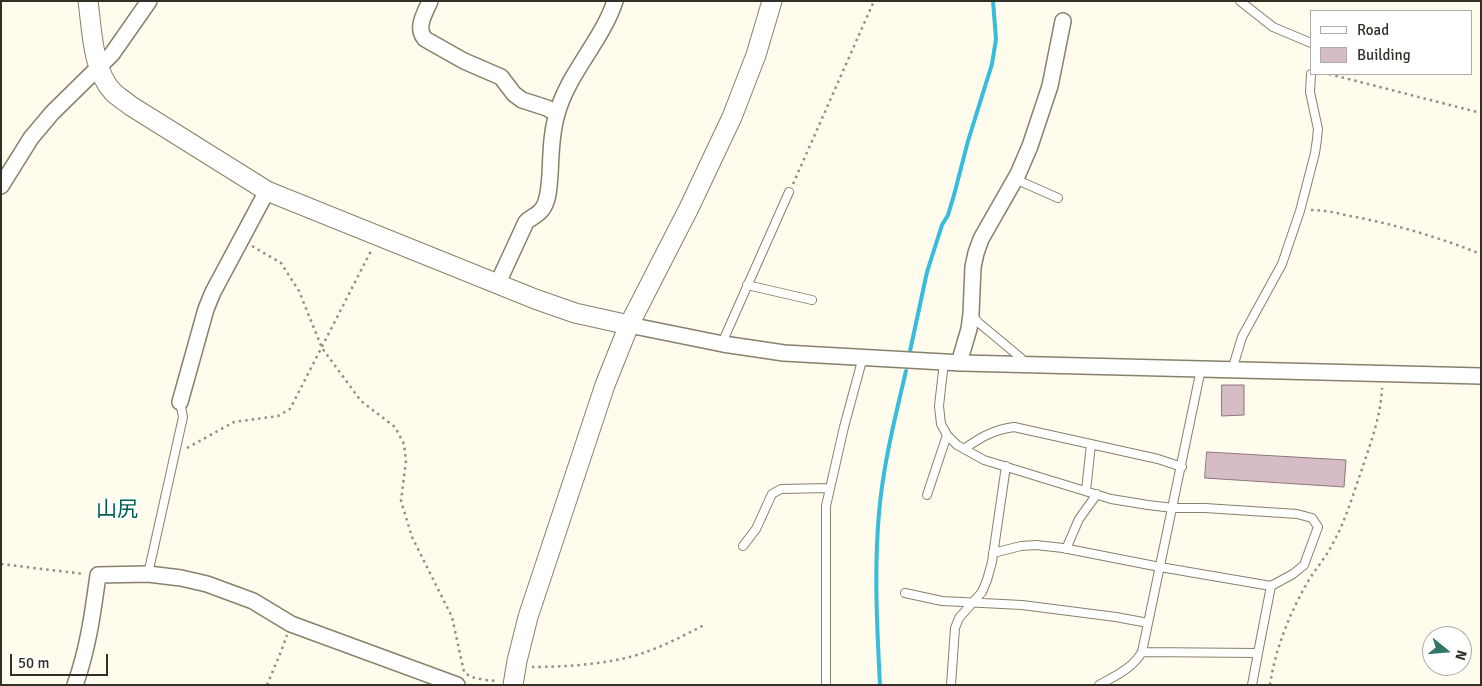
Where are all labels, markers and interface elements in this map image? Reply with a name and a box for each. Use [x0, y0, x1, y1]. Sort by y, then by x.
legend [1310, 10, 1472, 75]
text: Road [1357, 21, 1389, 39]
text: Building [1357, 46, 1411, 64]
district label: 山尻 [96, 497, 138, 523]
north arrow [1422, 626, 1472, 676]
scale bar [12, 644, 110, 676]
text: N [1451, 648, 1470, 662]
text: 50 m [18, 654, 49, 672]

